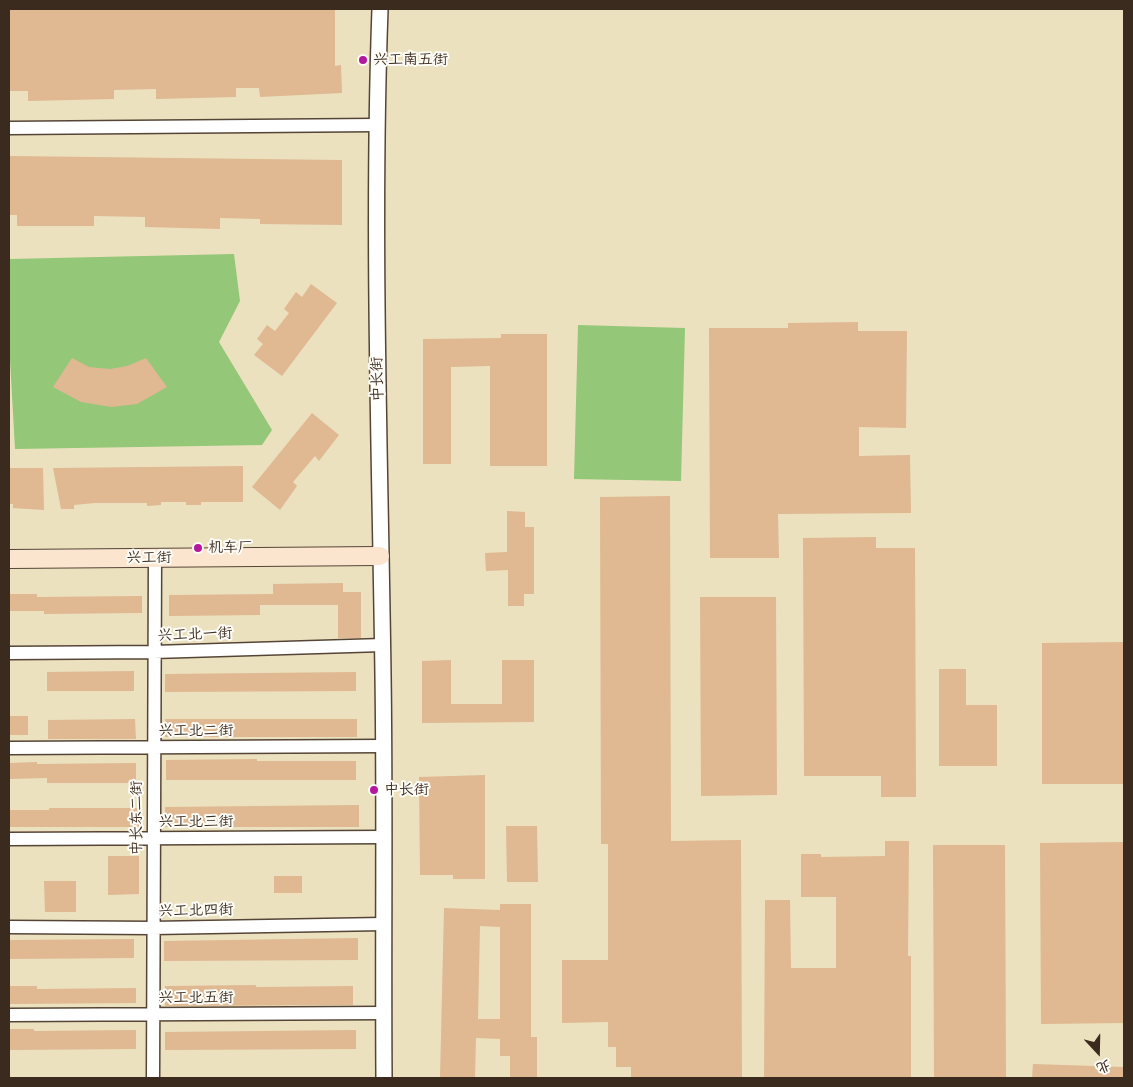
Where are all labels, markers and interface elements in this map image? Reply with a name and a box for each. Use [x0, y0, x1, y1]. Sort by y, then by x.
place label: 兴工南五街 [373, 51, 448, 69]
marker: 兴工南五街 [357, 54, 369, 66]
street label: 中长街 [369, 356, 387, 402]
place label: 机车厂 [208, 539, 253, 557]
marker: 机车厂 [192, 542, 204, 554]
street label: 兴工街 [127, 549, 171, 567]
street label: 兴工北一街 [157, 625, 233, 645]
street label: 兴工北二街 [159, 722, 233, 740]
street label: 中长东二街 [128, 781, 146, 855]
place label: 中长街 [384, 781, 429, 799]
marker: 中长街 [368, 784, 380, 796]
street label: 兴工北三街 [159, 813, 233, 831]
street label: 兴工北四街 [158, 901, 234, 921]
street label: 兴工北五街 [159, 989, 233, 1007]
north arrow [1073, 1027, 1123, 1077]
text: 北 [1094, 1056, 1113, 1077]

